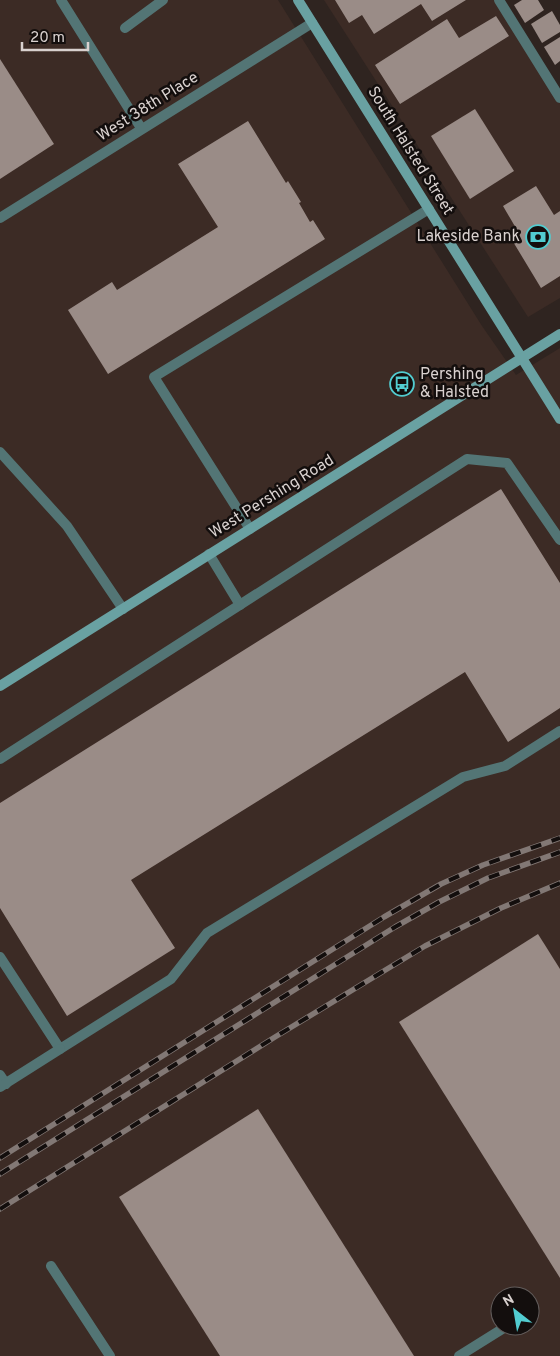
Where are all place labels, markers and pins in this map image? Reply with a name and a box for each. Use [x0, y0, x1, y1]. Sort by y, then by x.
bank icon: Lakeside Bank [525, 224, 551, 250]
place label: Lakeside Bank [416, 227, 520, 247]
place label: Pershing & Halsted [420, 365, 489, 403]
bus stop icon: Pershing & Halsted [389, 371, 415, 397]

